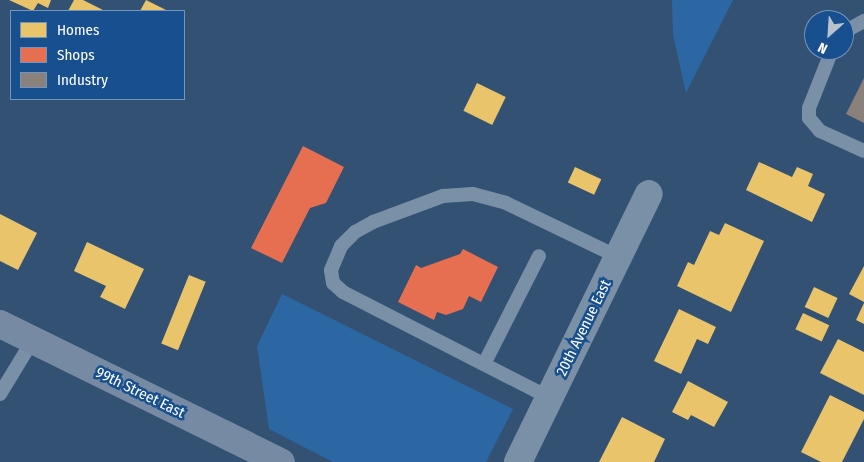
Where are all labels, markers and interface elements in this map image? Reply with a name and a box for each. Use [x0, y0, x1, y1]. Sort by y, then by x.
legend [10, 10, 185, 100]
north arrow [804, 10, 854, 60]
text: Homes [57, 21, 99, 39]
text: N [815, 39, 830, 58]
text: Shops [57, 46, 95, 64]
text: Industry [57, 71, 108, 89]
street label: 20th Avenue East [553, 277, 615, 379]
street label: 99th Street East [93, 364, 187, 422]

